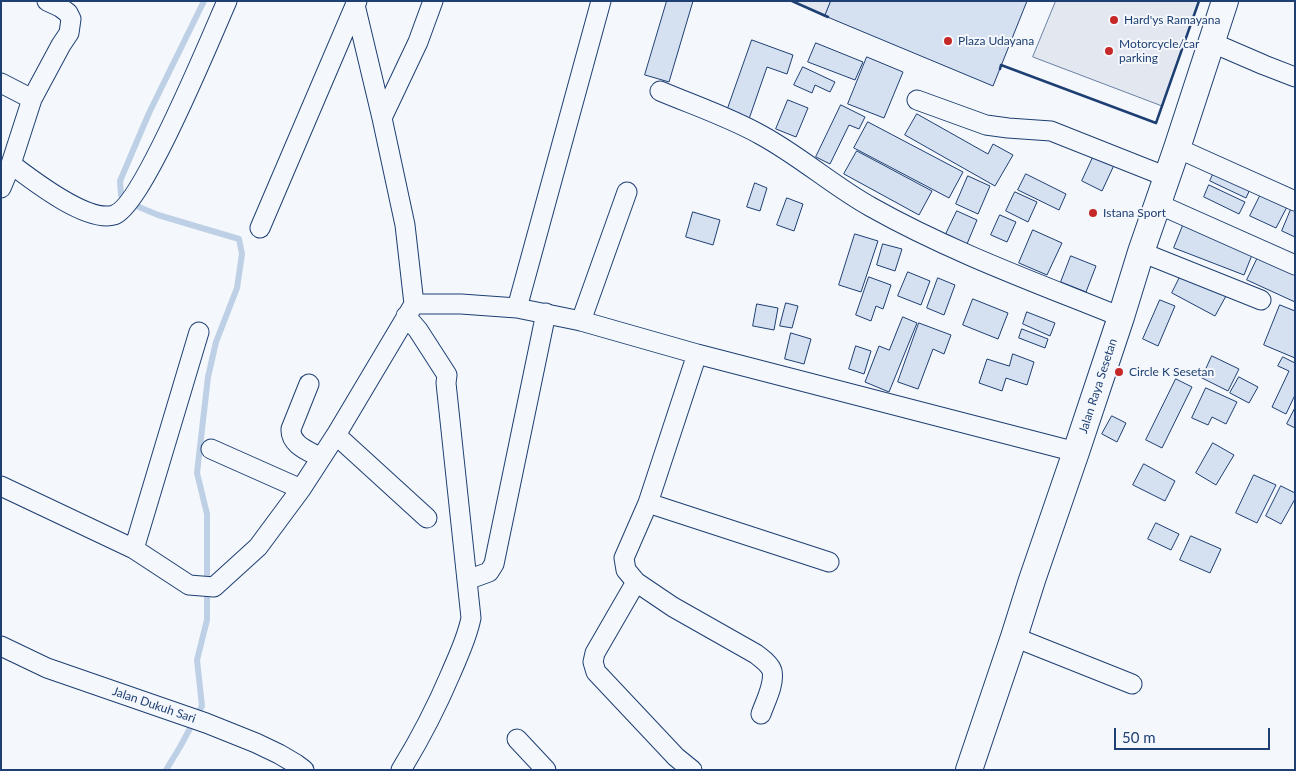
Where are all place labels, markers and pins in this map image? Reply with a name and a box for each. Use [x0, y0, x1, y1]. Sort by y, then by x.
place label: Hard'ys Ramayana [1124, 13, 1220, 27]
marker: Hard'ys Ramayana [1108, 14, 1120, 26]
place label: Plaza Udayana [958, 34, 1034, 48]
marker: Plaza Udayana [942, 35, 954, 47]
place label: Motorcycle/car parking [1119, 37, 1199, 65]
marker: Motorcycle/car parking [1103, 45, 1115, 57]
place label: Istana Sport [1103, 206, 1166, 220]
marker: Istana Sport [1087, 207, 1099, 219]
place label: Circle K Sesetan [1129, 365, 1214, 379]
marker: Circle K Sesetan [1113, 366, 1125, 378]

